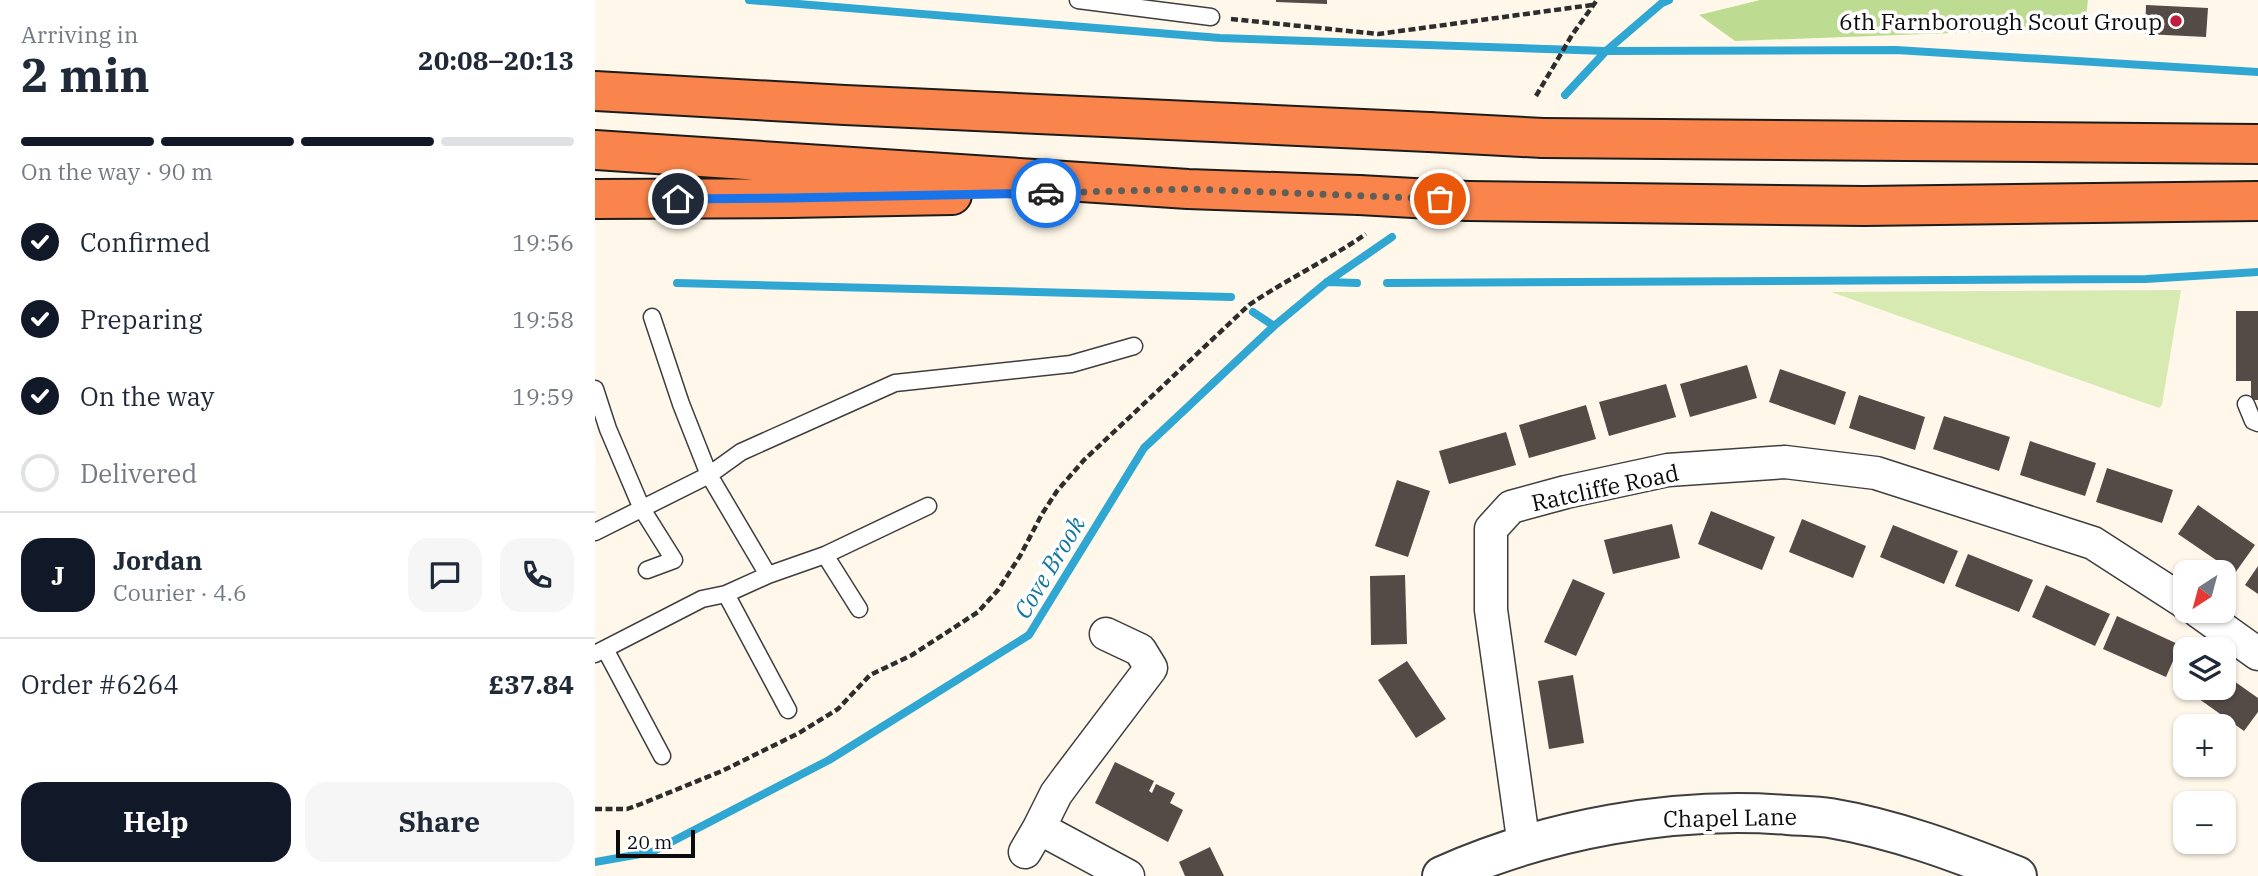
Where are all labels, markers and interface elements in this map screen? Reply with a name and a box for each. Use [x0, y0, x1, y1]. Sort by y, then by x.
place label: 6th Farnborough Scout Group [1839, 6, 2162, 36]
marker: 6th Farnborough Scout Group [2168, 13, 2184, 29]
text: Arriving in [21, 19, 138, 49]
text: 20:08–20:13 [418, 43, 574, 77]
text: 2 min [21, 45, 150, 105]
text: On the way · 90 m [21, 156, 213, 186]
courier [1011, 158, 1081, 228]
pin [648, 169, 708, 229]
pin [1410, 169, 1470, 229]
icon: car [1027, 174, 1065, 212]
icon: home [659, 180, 697, 218]
icon: bag [1421, 180, 1459, 218]
icon: check [21, 223, 59, 261]
text: Confirmed [80, 225, 211, 259]
text: 19:56 [512, 227, 574, 257]
icon: check [21, 300, 59, 338]
text: Preparing [80, 302, 202, 336]
text: 19:58 [512, 304, 574, 334]
icon: check [21, 377, 59, 415]
text: On the way [80, 379, 214, 413]
text: 19:59 [512, 381, 574, 411]
text: Delivered [80, 456, 197, 490]
street label: Ratcliffe Road [1529, 457, 1682, 517]
water label: Cove Brook [1006, 510, 1092, 624]
button: chat [408, 538, 482, 612]
button: phone [500, 538, 574, 612]
text: Jordan [113, 543, 203, 577]
text: J [51, 558, 65, 592]
north arrow [2173, 560, 2237, 623]
map controls [2173, 560, 2236, 854]
text: Courier · 4.6 [113, 577, 247, 607]
button: layers [2173, 637, 2236, 700]
text: Order #6264 [21, 667, 179, 701]
text: £37.84 [489, 667, 574, 701]
button: + [2173, 714, 2236, 777]
button: Help [21, 782, 291, 862]
button: Share [305, 782, 574, 862]
button: − [2173, 791, 2236, 854]
street label: Chapel Lane [1663, 801, 1797, 833]
scale bar [616, 827, 695, 859]
text: 20 m [627, 830, 672, 854]

